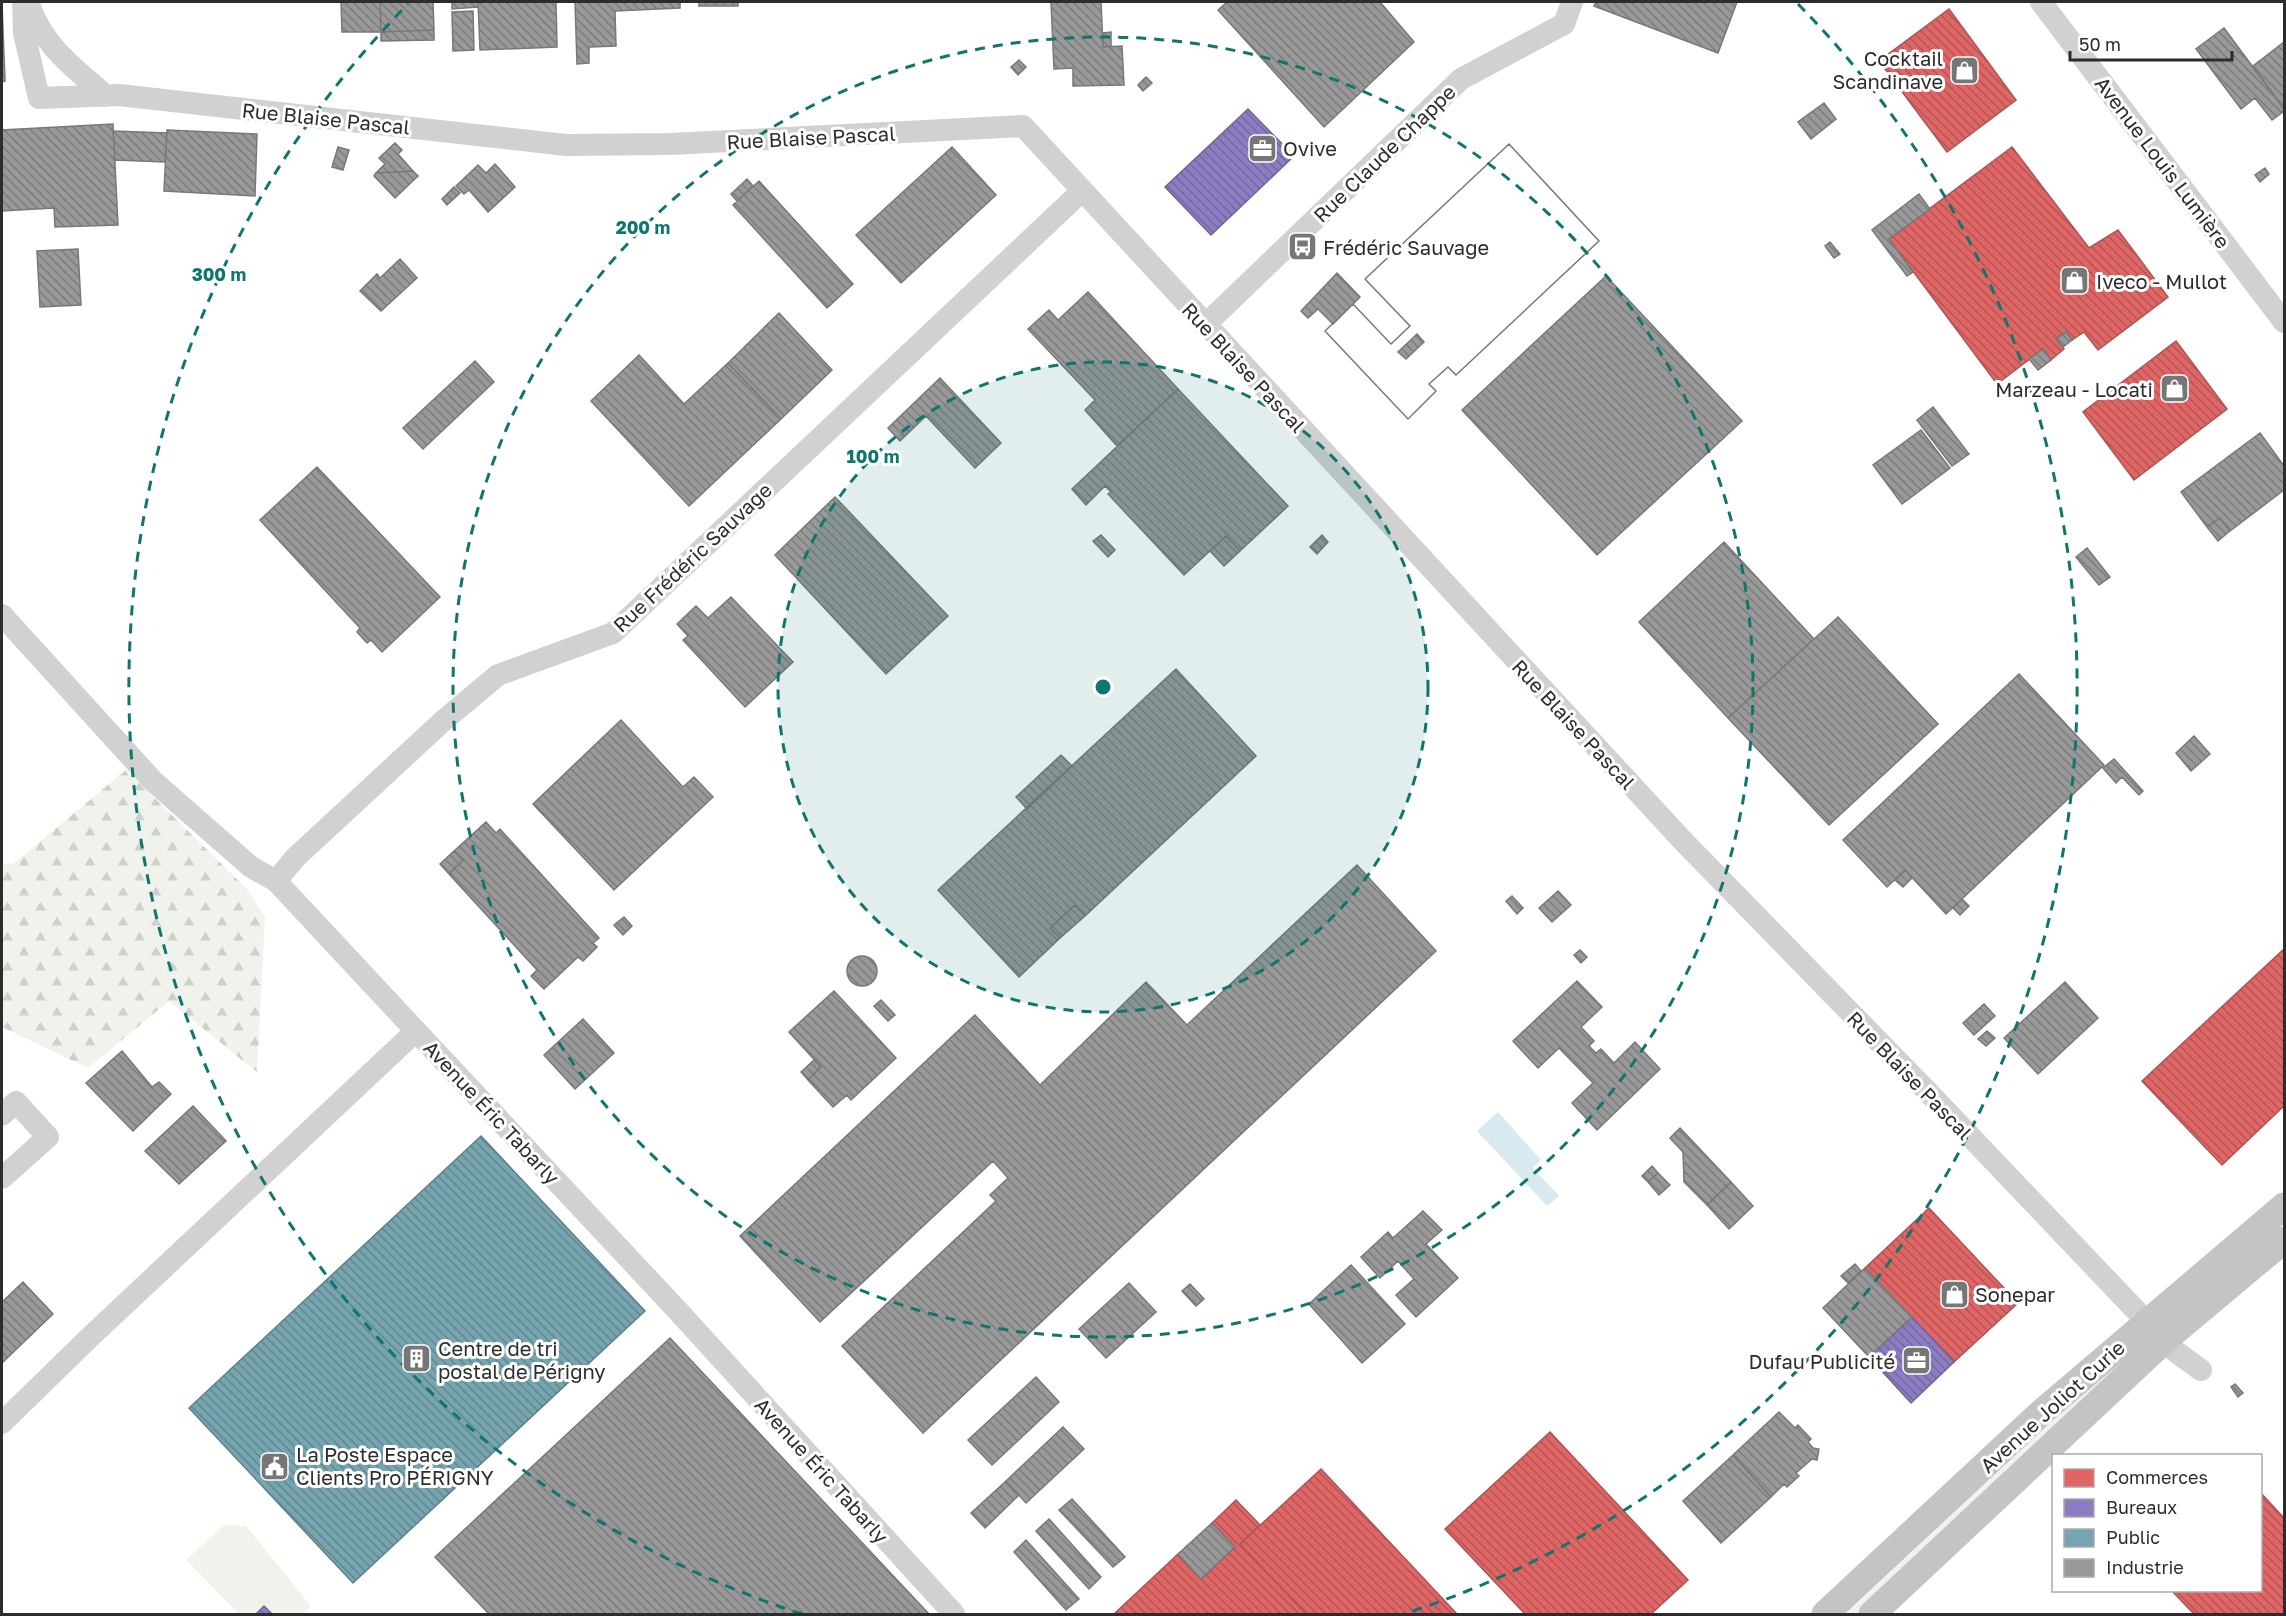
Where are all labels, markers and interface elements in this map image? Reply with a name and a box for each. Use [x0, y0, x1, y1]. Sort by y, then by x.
scale bar [2070, 24, 2232, 62]
text: 50 m [2079, 33, 2121, 55]
place label: Cocktail Scandinave [1832, 46, 1943, 93]
shop icon: Cocktail Scandinave [1948, 54, 1980, 86]
street label: Avenue Louis Lumière [2091, 71, 2235, 253]
street label: Rue Claude Chappe [1308, 79, 1460, 227]
street label: Rue Blaise Pascal [241, 97, 411, 139]
street label: Rue Blaise Pascal [726, 121, 896, 153]
office icon: Ovive [1246, 132, 1278, 164]
place label: Ovive [1283, 136, 1337, 160]
text: 200 m [616, 216, 670, 238]
bus stop icon: Frédéric Sauvage [1286, 231, 1318, 263]
place label: Frédéric Sauvage [1323, 235, 1489, 259]
text: 300 m [192, 263, 246, 285]
shop icon: Iveco - Mullot [2059, 265, 2091, 297]
place label: Iveco - Mullot [2096, 269, 2227, 293]
street label: Rue Blaise Pascal [1178, 297, 1310, 437]
shop icon: Marzeau - Locati [2158, 373, 2190, 405]
place label: Marzeau - Locati [1995, 377, 2153, 401]
text: 100 m [847, 445, 899, 467]
street label: Rue Frédéric Sauvage [608, 477, 776, 637]
street label: Rue Blaise Pascal [1508, 654, 1640, 794]
centre of rings [1093, 677, 1113, 697]
street label: Rue Blaise Pascal [1843, 1006, 1977, 1144]
street label: Avenue Éric Tabarly [419, 1035, 565, 1189]
shop icon: Sonepar [1938, 1278, 1970, 1310]
place label: Sonepar [1975, 1282, 2055, 1306]
street label: Avenue Joliot Curie [1975, 1335, 2129, 1477]
place label: Centre de tri postal de Périgny [438, 1336, 606, 1383]
building icon: Centre de tri postal de Périgny [401, 1343, 433, 1375]
office icon: Dufau Publicité [1900, 1345, 1932, 1377]
place label: Dufau Publicité [1748, 1349, 1895, 1373]
street label: Avenue Éric Tabarly [750, 1392, 894, 1548]
place label: La Poste Espace Clients Pro PÉRIGNY [296, 1442, 494, 1489]
public building icon: La Poste Espace Clients Pro PÉRIGNY [259, 1450, 291, 1482]
legend [2052, 1454, 2262, 1592]
text: Commerces [2106, 1466, 2208, 1488]
text: Bureaux [2106, 1496, 2177, 1518]
text: Public [2106, 1526, 2160, 1548]
text: Industrie [2106, 1556, 2184, 1578]

